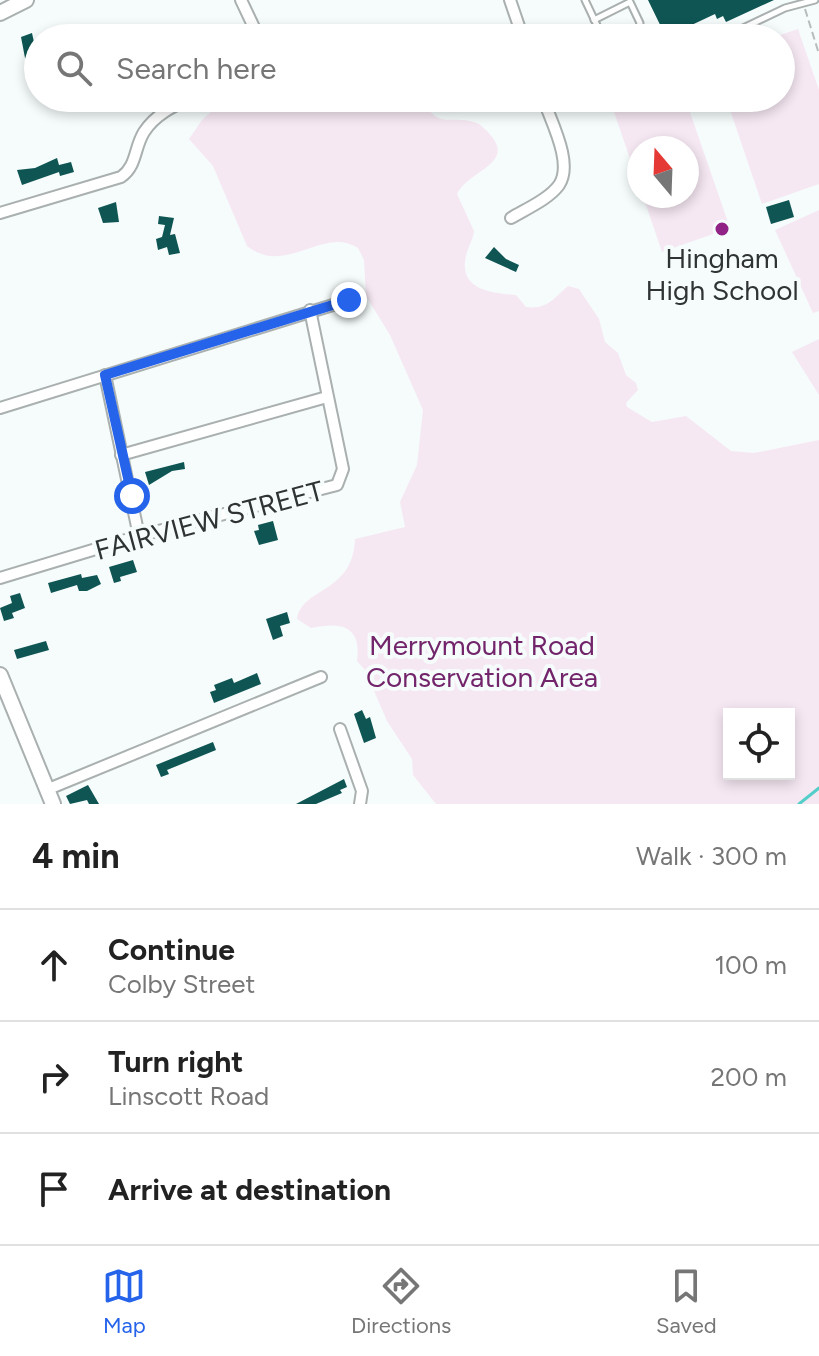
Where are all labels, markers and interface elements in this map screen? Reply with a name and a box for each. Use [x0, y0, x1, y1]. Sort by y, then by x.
search box [24, 24, 795, 112]
icon: search [52, 46, 96, 90]
text: Search here [116, 50, 276, 87]
north arrow [627, 136, 699, 208]
marker: Hingham High School [713, 220, 731, 238]
place label: Hingham High School [645, 241, 799, 307]
route end [331, 282, 367, 318]
street label: FAIRVIEW STREET [91, 473, 328, 567]
route start [114, 478, 150, 514]
park label: Merrymount Road Conservation Area [366, 628, 598, 694]
map controls [723, 708, 795, 780]
button: locate [723, 708, 795, 780]
text: 4 min [32, 836, 119, 877]
text: Walk · 300 m [636, 840, 787, 872]
text: Continue [108, 931, 235, 968]
icon: ahead [32, 943, 76, 987]
text: 100 m [714, 949, 787, 981]
text: Colby Street [108, 968, 255, 1000]
text: Turn right [108, 1043, 243, 1080]
icon: right [32, 1055, 76, 1099]
text: 200 m [711, 1061, 787, 1093]
text: Linscott Road [108, 1080, 269, 1112]
icon: arrive [32, 1167, 76, 1211]
text: Arrive at destination [108, 1171, 391, 1208]
tab: Map [102, 1264, 146, 1339]
tab: Directions [351, 1264, 451, 1339]
tab: Saved [656, 1264, 717, 1339]

